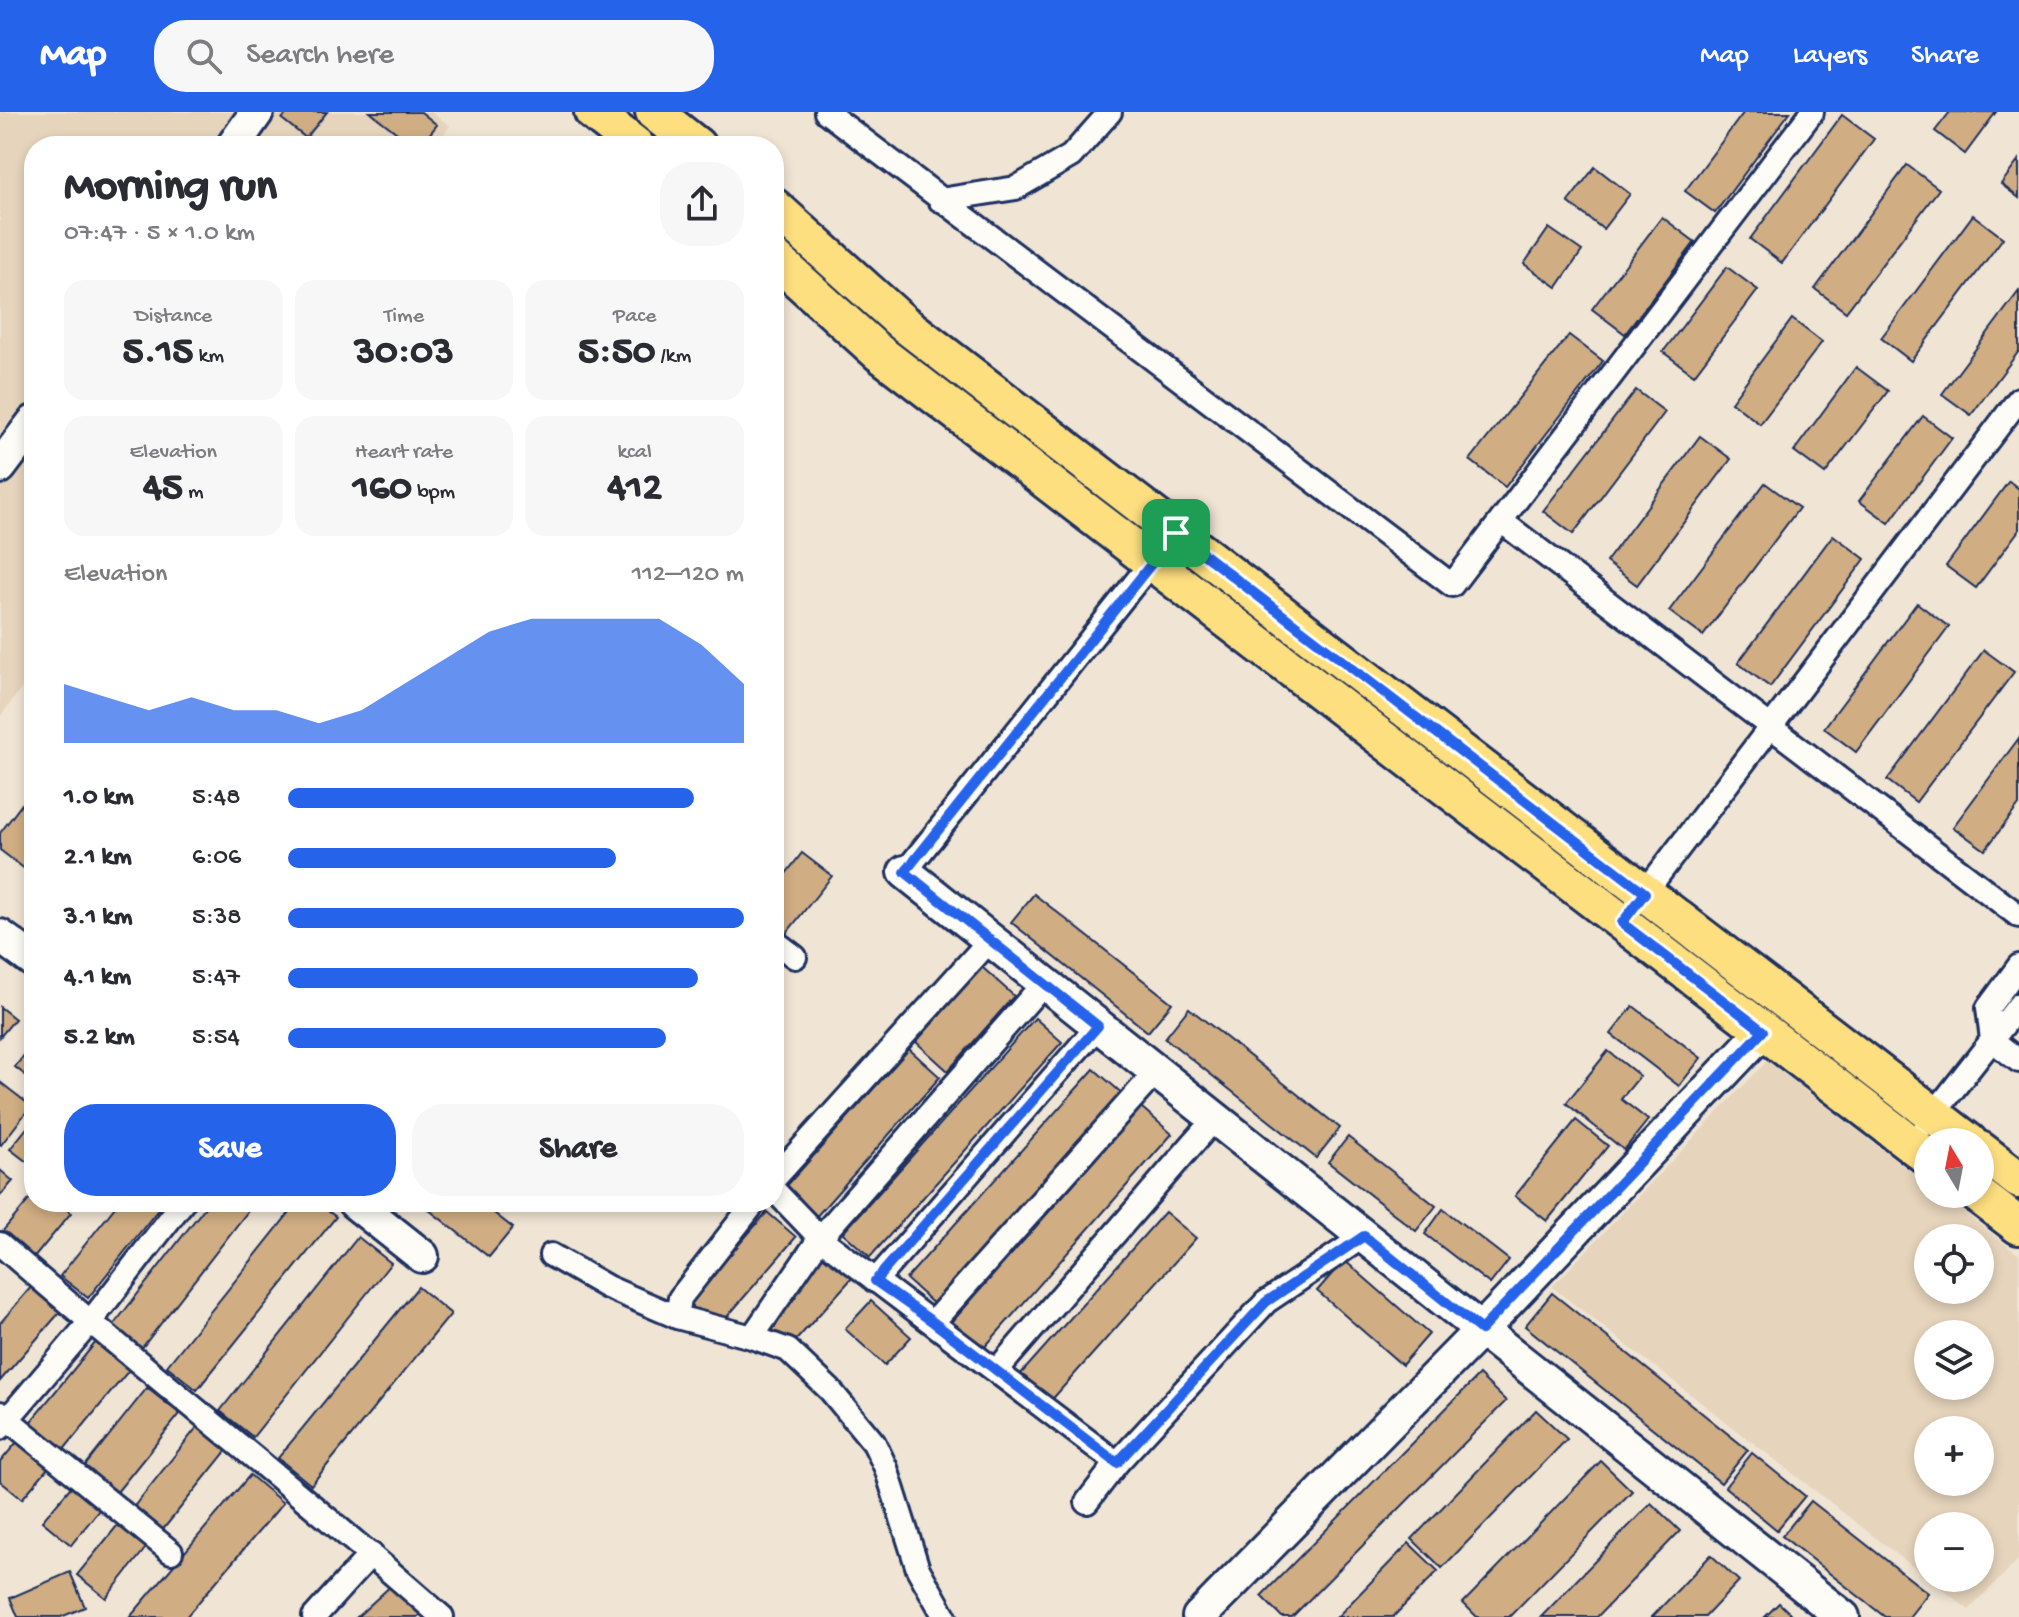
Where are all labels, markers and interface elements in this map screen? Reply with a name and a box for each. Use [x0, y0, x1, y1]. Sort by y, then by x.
search box [154, 20, 714, 92]
text: Map [40, 34, 106, 78]
icon: search [182, 34, 226, 78]
text: Search here [246, 39, 394, 74]
text: Map [1700, 40, 1749, 73]
text: Layers [1793, 40, 1867, 73]
text: Share [1911, 40, 1979, 73]
button: share [660, 162, 744, 246]
text: Morning run [64, 163, 277, 215]
text: 07:47 · 5 × 1.0 km [64, 219, 255, 250]
text: Distance [134, 304, 212, 330]
text: Time [384, 304, 424, 330]
text: Pace [613, 304, 656, 330]
text: 5.15 [123, 330, 193, 377]
text: 30:03 [354, 330, 454, 377]
text: 5:50 [578, 330, 655, 377]
text: km [193, 344, 224, 370]
text: /km [655, 344, 691, 370]
text: Elevation [130, 440, 217, 466]
text: Heart rate [355, 440, 453, 466]
text: kcal [617, 440, 652, 466]
text: 45 [143, 466, 183, 513]
text: 160 [353, 466, 412, 513]
text: 412 [607, 466, 662, 513]
text: m [183, 480, 204, 506]
text: bpm [412, 480, 455, 506]
pin [1142, 499, 1210, 567]
icon: arrive [1154, 511, 1198, 555]
text: Elevation [64, 560, 167, 591]
text: 112–120 m [632, 560, 744, 591]
text: 1.0 km [64, 783, 134, 814]
text: 5:48 [192, 783, 240, 814]
text: 2.1 km [64, 843, 132, 874]
text: 6:06 [192, 843, 241, 874]
text: 3.1 km [64, 903, 132, 934]
text: 5:38 [192, 903, 242, 934]
text: 4.1 km [64, 963, 131, 994]
text: 5:47 [192, 963, 240, 994]
text: 5.2 km [64, 1023, 135, 1054]
text: 5:54 [192, 1023, 240, 1054]
button: Save [64, 1104, 396, 1196]
button: Share [412, 1104, 744, 1196]
north arrow [1914, 1128, 1994, 1208]
map controls [1914, 1128, 1994, 1592]
button: locate [1914, 1224, 1994, 1304]
button: layers [1914, 1320, 1994, 1400]
button: + [1914, 1416, 1994, 1496]
button: − [1914, 1512, 1994, 1592]

